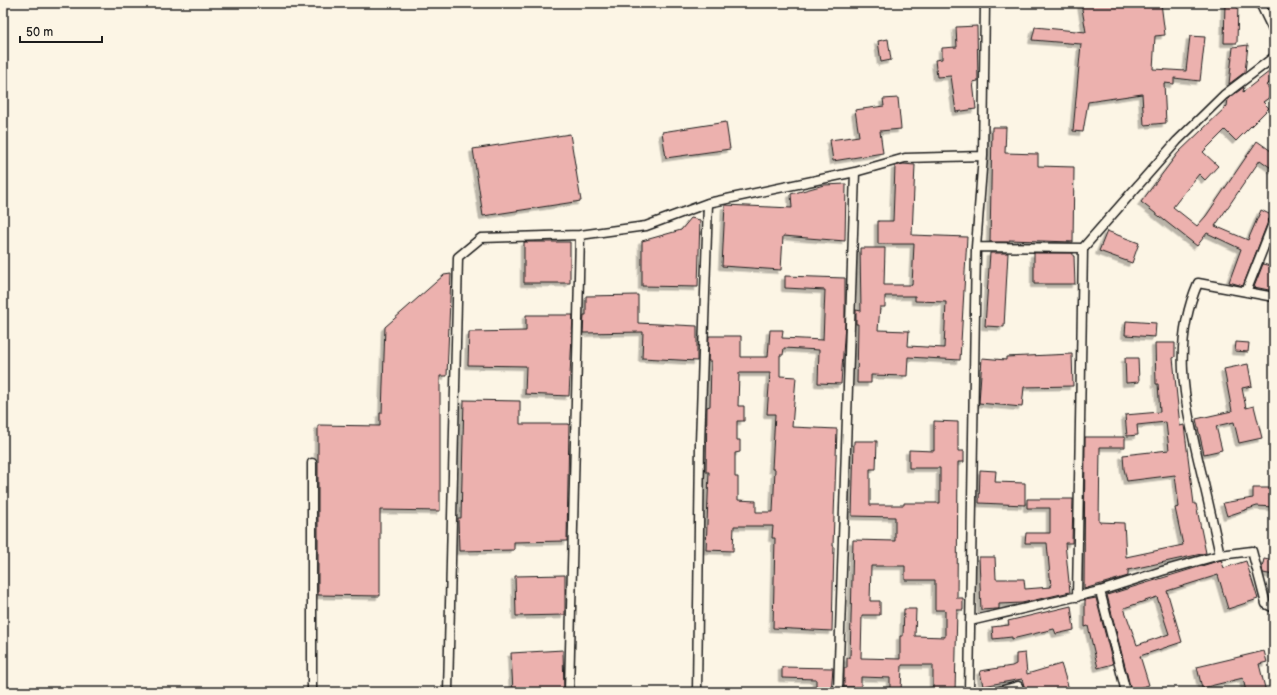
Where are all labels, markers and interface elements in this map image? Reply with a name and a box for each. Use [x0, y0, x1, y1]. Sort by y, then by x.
scale bar [20, 18, 102, 44]
text: 50 m [26, 25, 53, 40]

